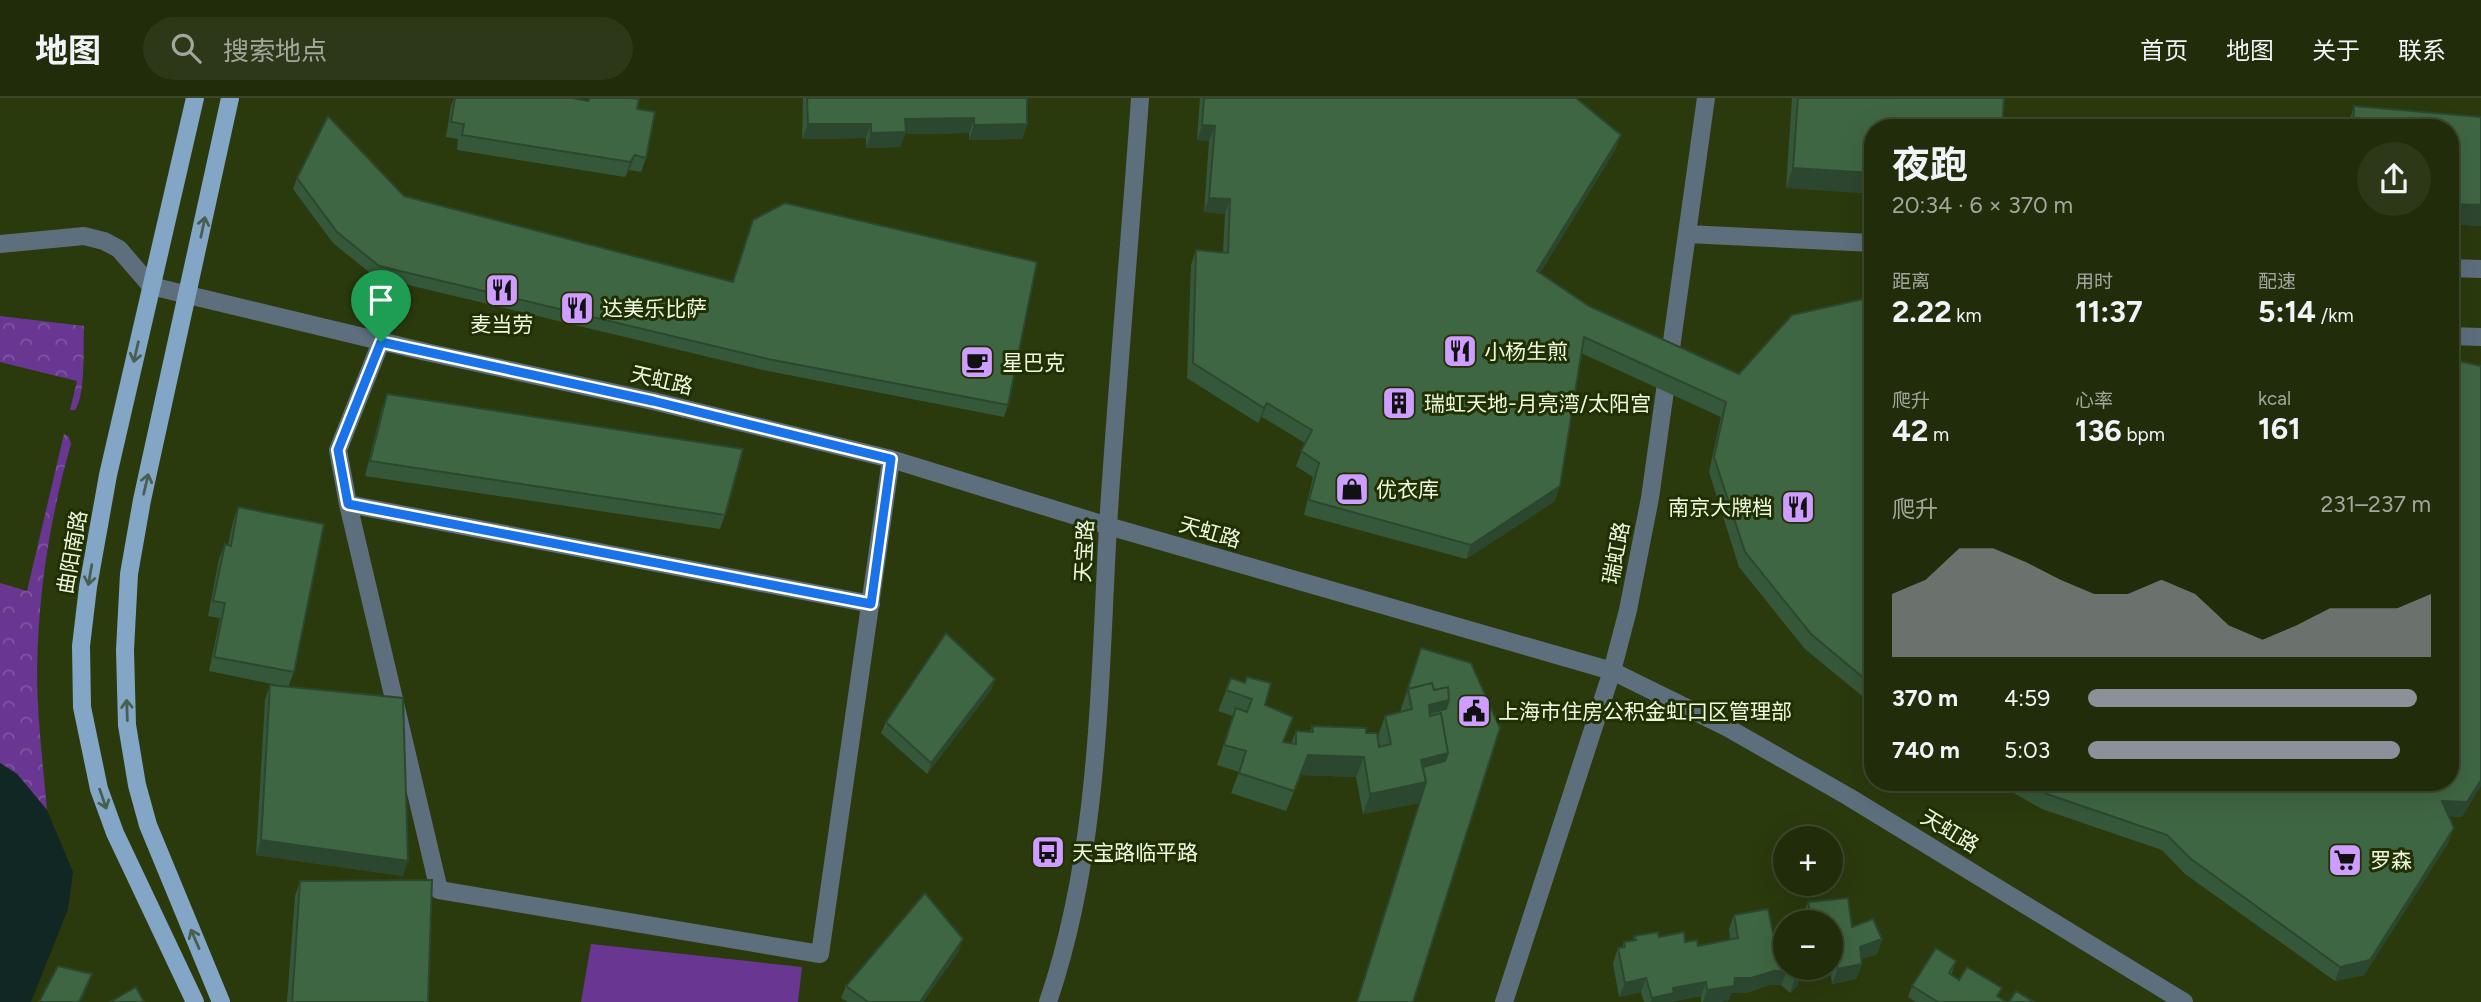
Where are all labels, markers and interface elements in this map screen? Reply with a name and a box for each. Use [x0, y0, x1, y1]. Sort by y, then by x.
search box [143, 17, 633, 80]
icon: search [167, 29, 205, 67]
text: 地图 [35, 31, 101, 70]
text: 搜索地点 [223, 35, 327, 67]
text: 首页 [2140, 36, 2188, 65]
text: 地图 [2226, 36, 2274, 65]
text: 关于 [2312, 36, 2360, 65]
text: 联系 [2398, 36, 2446, 65]
text: 夜跑 [1892, 142, 1968, 188]
button: share [2357, 142, 2431, 216]
text: 20:34 · 6 × 370 m [1892, 191, 2073, 219]
one-way arrow [196, 216, 210, 239]
pin [351, 270, 411, 342]
text: 距离 [1892, 270, 1930, 293]
text: 用时 [2075, 270, 2113, 293]
text: 配速 [2258, 270, 2296, 293]
restaurant icon: 麦当劳 [483, 271, 521, 309]
icon: arrive [362, 281, 400, 319]
restaurant icon: 达美乐比萨 [558, 289, 596, 327]
text: 2.22 [1892, 293, 1952, 330]
text: 11:37 [2075, 293, 2143, 330]
text: 5:14 [2258, 293, 2316, 330]
place label: 达美乐比萨 [602, 296, 707, 321]
text: km [1952, 304, 1982, 327]
text: /km [2316, 304, 2354, 327]
place label: 麦当劳 [471, 312, 534, 337]
restaurant icon: 小杨生煎 [1441, 332, 1479, 370]
place label: 小杨生煎 [1484, 339, 1568, 364]
one-way arrow [129, 340, 142, 363]
cafe icon: 星巴克 [958, 343, 996, 381]
place label: 星巴克 [1002, 350, 1065, 375]
street label: 天虹路 [628, 361, 696, 399]
building icon: 瑞虹天地-月亮湾/太阳宫 [1380, 384, 1418, 422]
text: kcal [2258, 387, 2291, 410]
text: 爬升 [1892, 389, 1930, 412]
text: 心率 [2075, 389, 2113, 412]
place label: 瑞虹天地-月亮湾/太阳宫 [1424, 391, 1651, 416]
text: 161 [2258, 410, 2301, 447]
text: 42 [1892, 412, 1928, 449]
text: 136 [2075, 412, 2122, 449]
text: m [1928, 423, 1949, 446]
text: bpm [2122, 423, 2165, 446]
shop icon: 优衣库 [1333, 470, 1371, 508]
one-way arrow [140, 473, 153, 496]
place label: 优衣库 [1376, 477, 1439, 502]
restaurant icon: 南京大牌档 [1779, 488, 1817, 526]
text: 231–237 m [2321, 490, 2431, 518]
place label: 南京大牌档 [1668, 495, 1773, 520]
text: 爬升 [1892, 495, 1938, 523]
street label: 曲阳南路 [52, 508, 92, 596]
street label: 天虹路 [1176, 511, 1244, 553]
street label: 天宝路 [1070, 519, 1098, 583]
street label: 瑞虹路 [1598, 520, 1634, 586]
one-way arrow [83, 563, 96, 586]
text: 370 m [1892, 684, 1958, 712]
text: 4:59 [2004, 684, 2050, 712]
public building icon: 上海市住房公积金虹口区管理部 [1455, 692, 1493, 730]
one-way arrow [120, 699, 134, 722]
place label: 上海市住房公积金虹口区管理部 [1498, 699, 1792, 724]
text: 740 m [1892, 736, 1960, 764]
text: 5:03 [2004, 736, 2050, 764]
one-way arrow [98, 788, 110, 810]
street label: 天虹路 [1917, 804, 1983, 858]
map controls [1773, 826, 1843, 980]
button: + [1773, 826, 1843, 896]
bus stop icon: 天宝路临平路 [1029, 833, 1067, 871]
place label: 天宝路临平路 [1072, 840, 1198, 865]
supermarket icon: 罗森 [2326, 841, 2364, 879]
place label: 罗森 [2370, 848, 2412, 873]
button: − [1773, 910, 1843, 980]
one-way arrow [188, 929, 201, 950]

